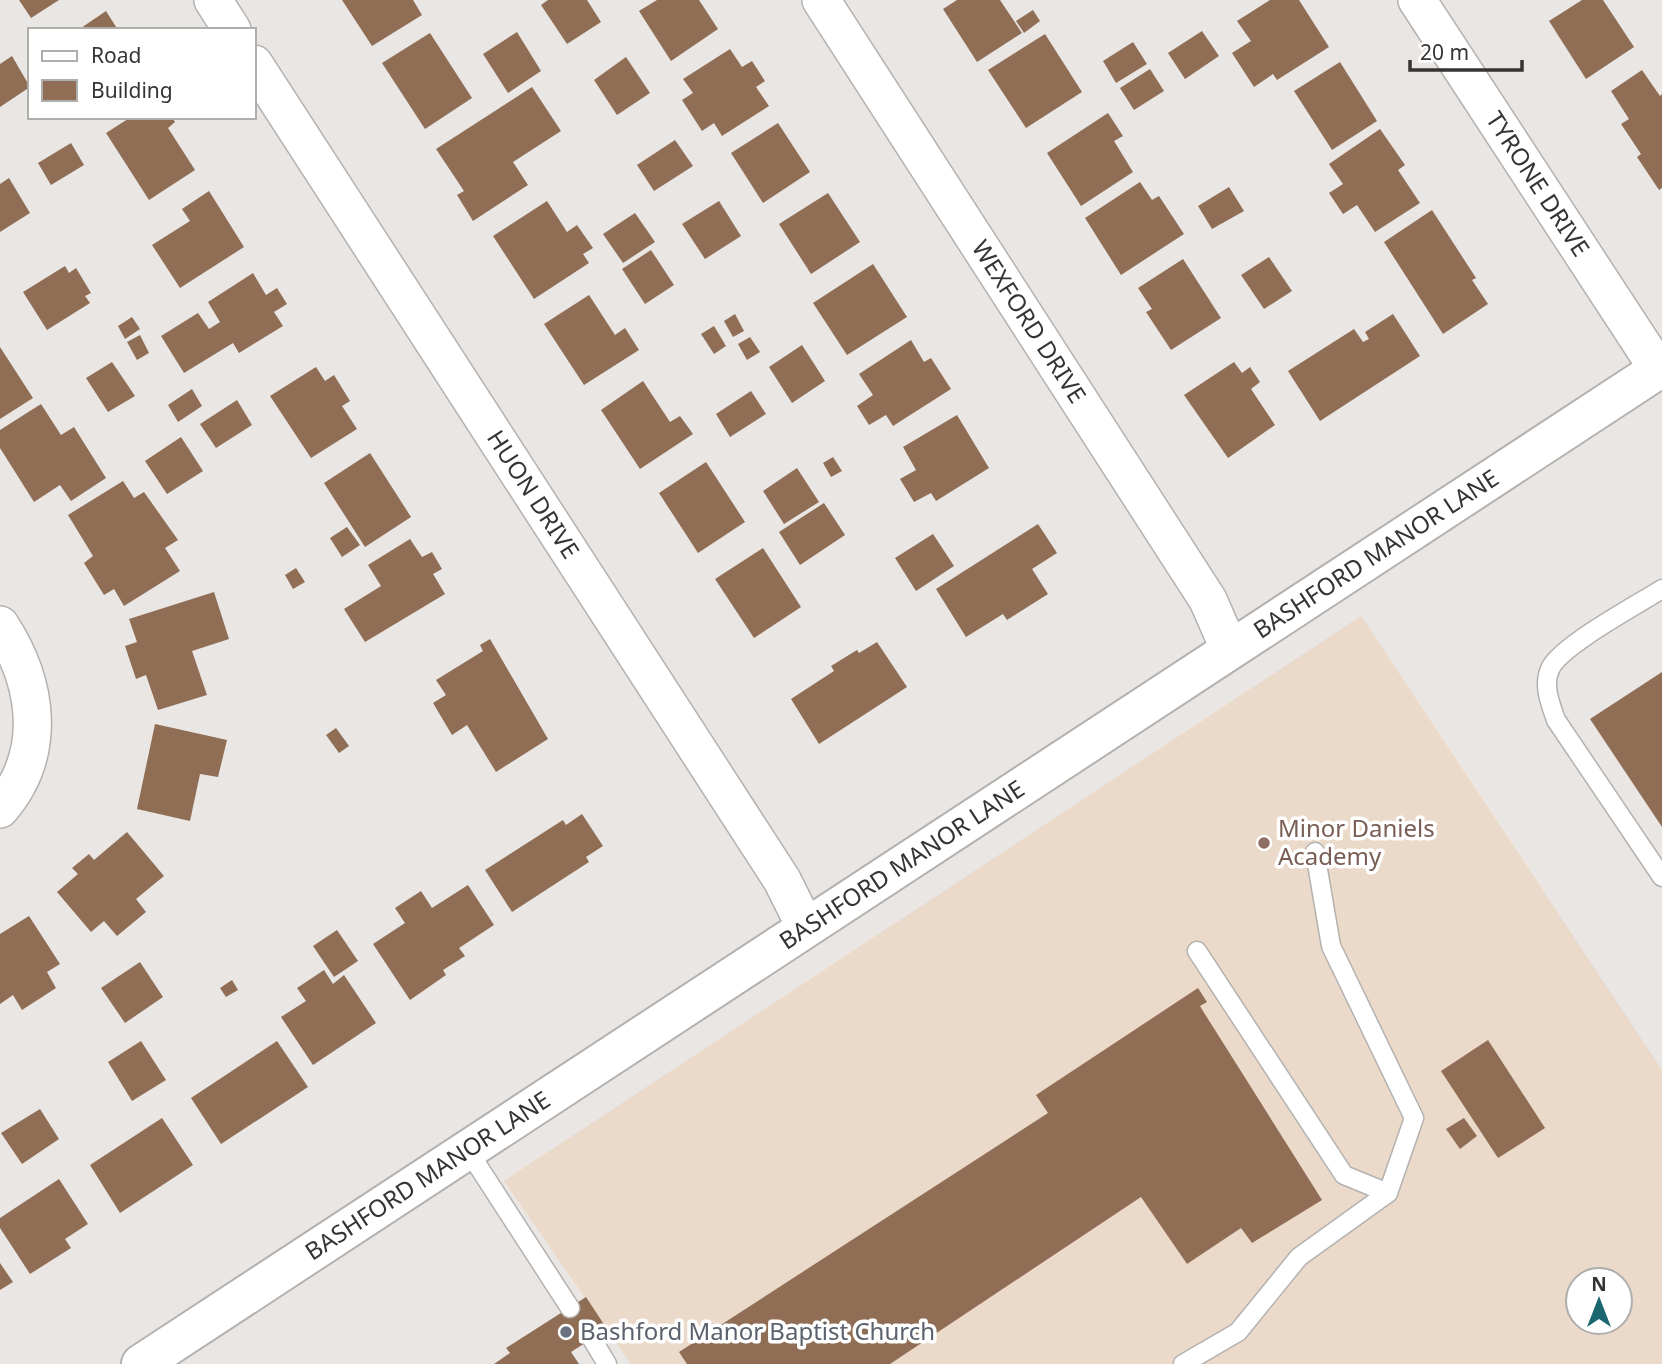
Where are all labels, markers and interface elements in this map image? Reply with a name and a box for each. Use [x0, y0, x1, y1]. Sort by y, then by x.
legend [28, 28, 256, 119]
scale bar [1410, 28, 1522, 72]
text: 20 m [1420, 38, 1469, 66]
text: Road [91, 41, 141, 69]
text: Building [91, 76, 173, 104]
street label: TYRONE DRIVE [1479, 104, 1598, 262]
street label: WEXFORD DRIVE [965, 233, 1095, 409]
street label: HUON DRIVE [480, 423, 588, 565]
street label: BASHFORD MANOR LANE [1247, 461, 1504, 645]
street label: BASHFORD MANOR LANE [772, 771, 1030, 956]
place label: Minor Daniels Academy [1278, 811, 1435, 872]
marker: Minor Daniels Academy [1256, 835, 1272, 851]
street label: BASHFORD MANOR LANE [298, 1082, 556, 1267]
north arrow [1564, 1266, 1634, 1336]
text: N [1591, 1271, 1607, 1297]
place label: Bashford Manor Baptist Church [580, 1314, 935, 1347]
marker: Bashford Manor Baptist Church [558, 1324, 574, 1340]

